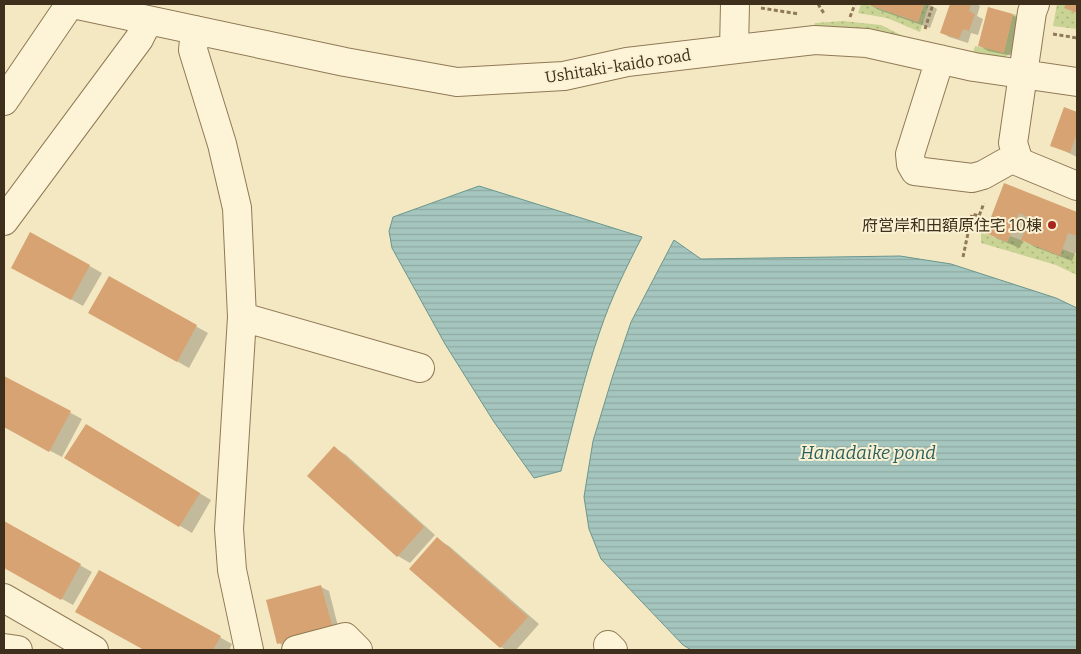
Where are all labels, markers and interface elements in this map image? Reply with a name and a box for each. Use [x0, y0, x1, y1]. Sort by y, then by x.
street label: Ushitaki-kaido road [544, 45, 693, 87]
place label: 府営岸和田額原住宅 10棟 [862, 216, 1042, 235]
marker: 府営岸和田額原住宅 10棟 [1046, 219, 1058, 231]
water label: Hanadaike pond [800, 442, 936, 464]

